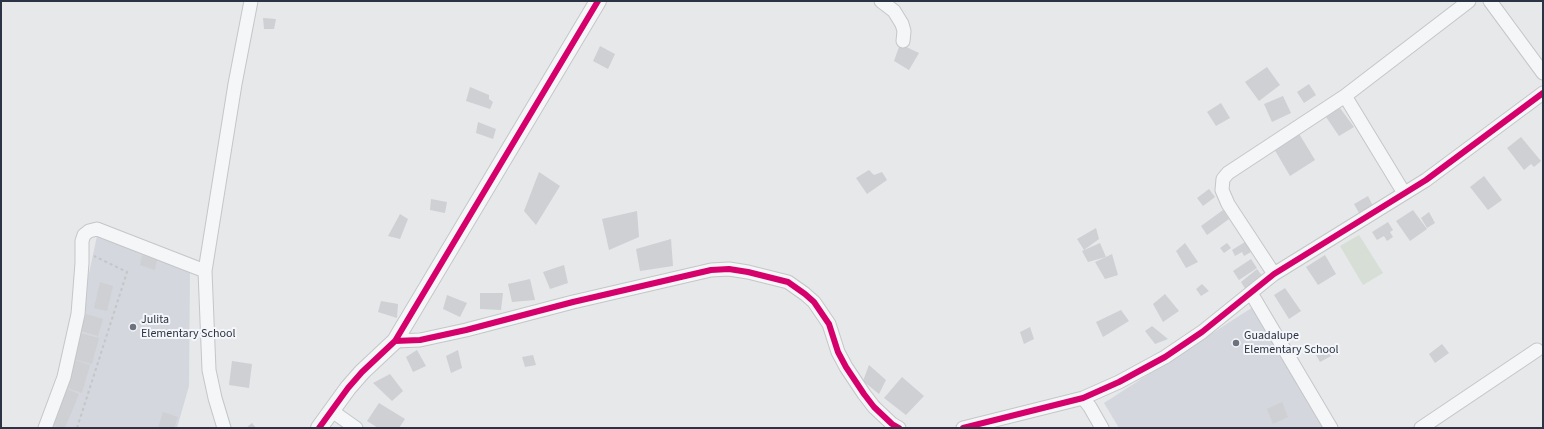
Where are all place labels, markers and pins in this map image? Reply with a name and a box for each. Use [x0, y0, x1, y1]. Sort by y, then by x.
place label: Julita Elementary School [141, 313, 236, 341]
marker: Julita Elementary School [128, 322, 138, 332]
place label: Guadalupe Elementary School [1244, 329, 1339, 357]
marker: Guadalupe Elementary School [1231, 338, 1241, 348]

